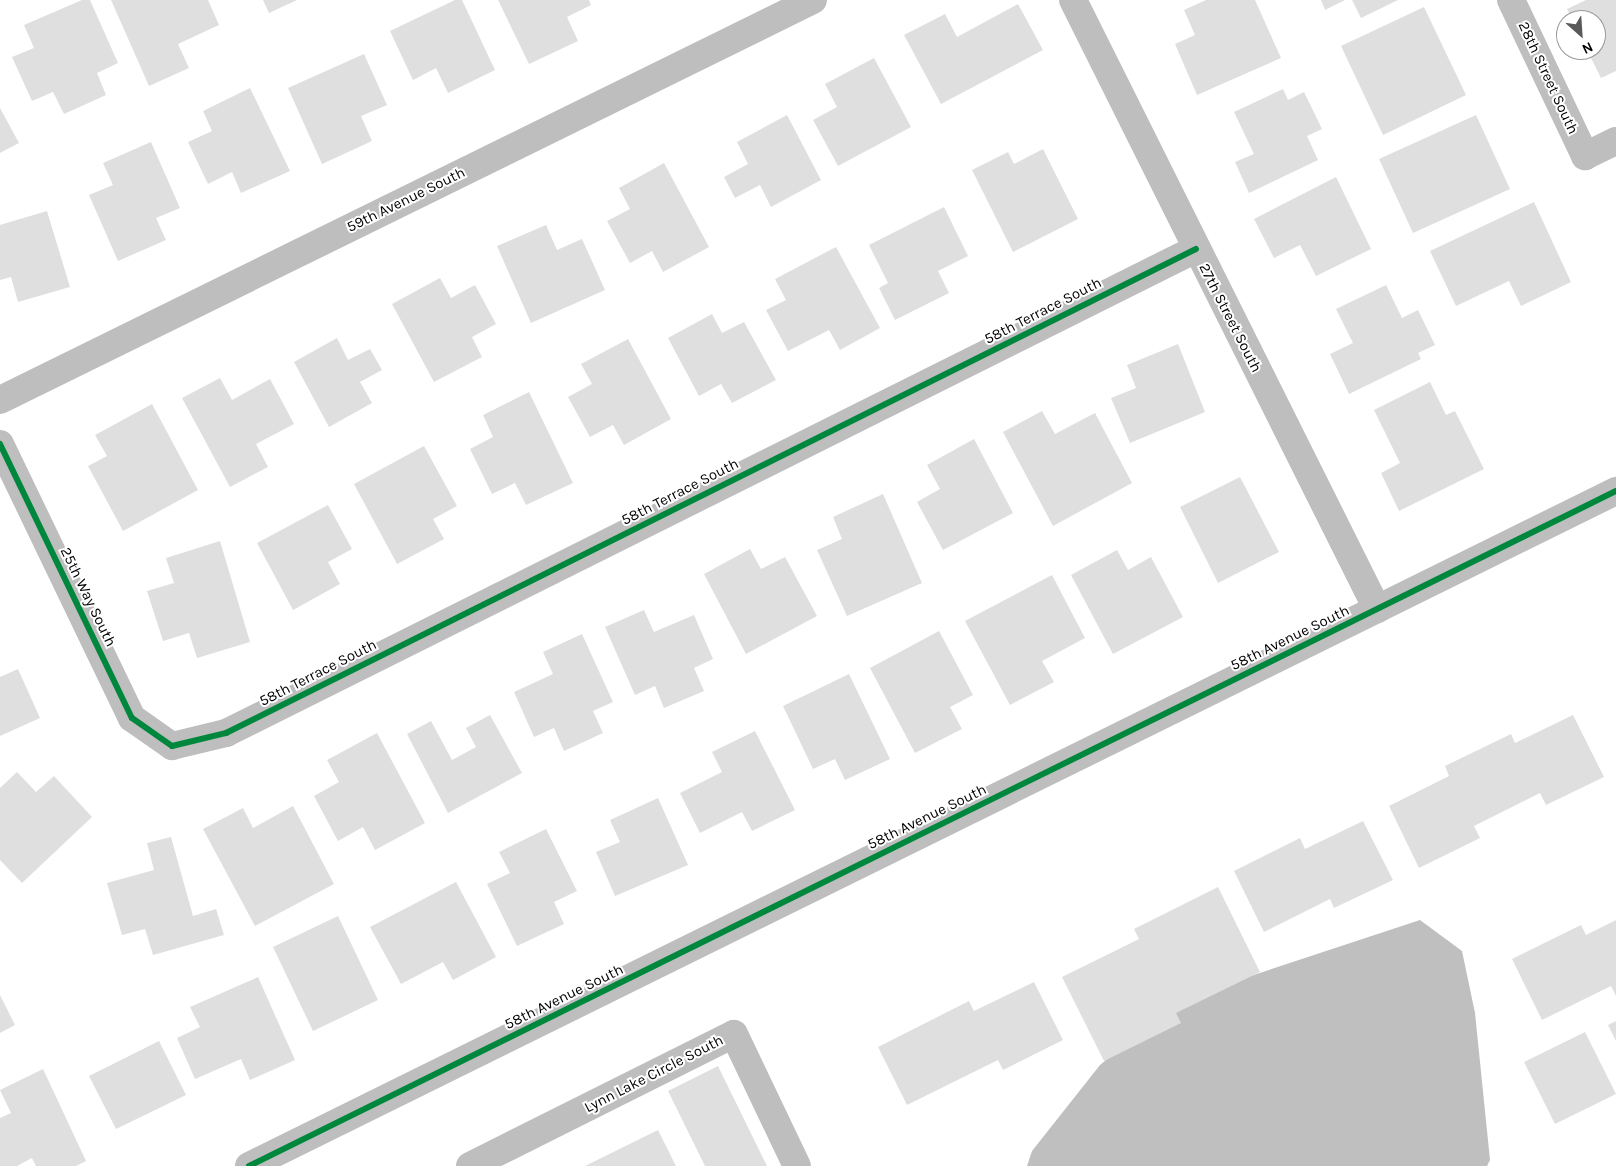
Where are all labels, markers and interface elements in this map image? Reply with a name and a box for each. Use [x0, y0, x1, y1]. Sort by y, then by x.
north arrow [1556, 10, 1606, 60]
street label: 28th Street South [1514, 19, 1582, 137]
text: N [1579, 38, 1596, 58]
street label: 59th Avenue South [344, 164, 468, 236]
street label: 27th Street South [1195, 261, 1265, 375]
street label: 58th Terrace South [981, 274, 1105, 348]
street label: 58th Terrace South [618, 455, 742, 529]
street label: 25th Way South [56, 544, 120, 650]
street label: 58th Avenue South [1228, 601, 1352, 675]
street label: 58th Terrace South [256, 636, 380, 710]
street label: 58th Avenue South [865, 780, 989, 854]
street label: 58th Avenue South [502, 960, 626, 1034]
street label: Lynn Lake Circle South [582, 1031, 726, 1117]

